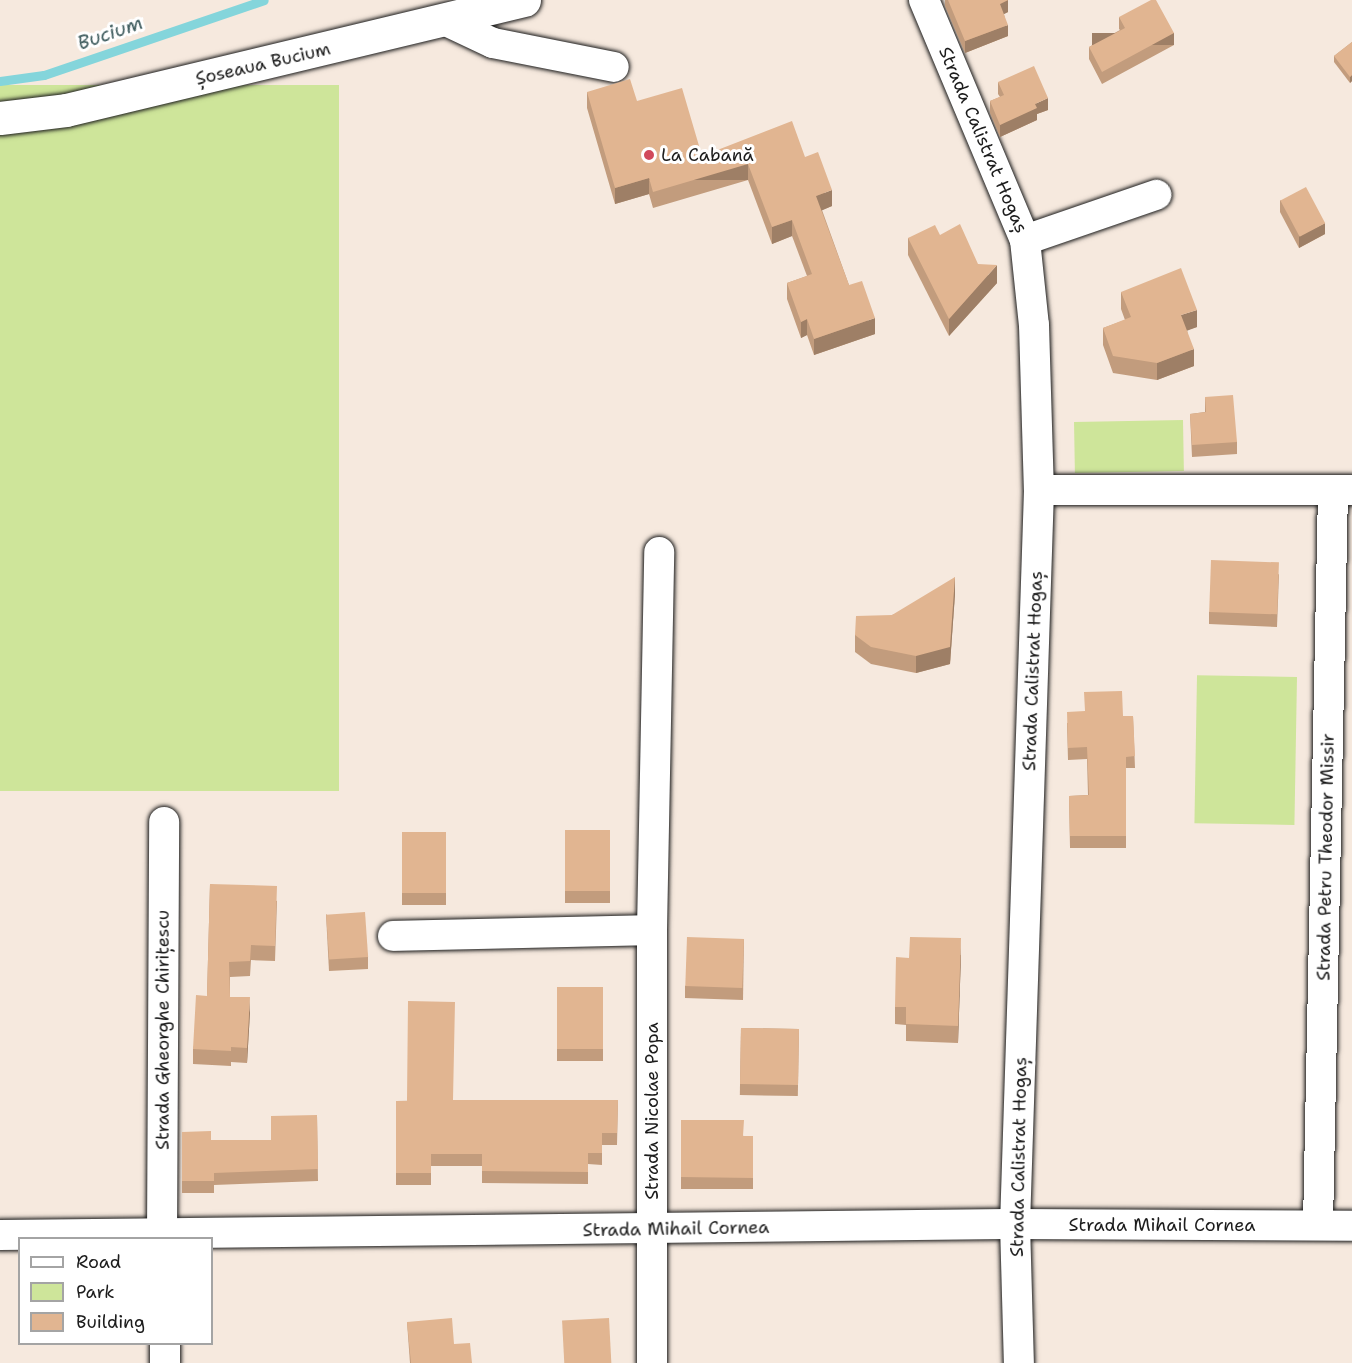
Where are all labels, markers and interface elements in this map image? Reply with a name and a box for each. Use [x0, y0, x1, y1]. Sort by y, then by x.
water label: Bucium [74, 11, 146, 55]
street label: Șoseaua Bucium [193, 38, 333, 90]
street label: Strada Calistrat Hogaș [934, 44, 1032, 236]
place label: La Cabană [661, 144, 754, 166]
marker: La Cabană [642, 148, 656, 162]
street label: Strada Calistrat Hogaș [1019, 571, 1047, 771]
street label: Strada Petru Theodor Missir [1313, 733, 1339, 981]
street label: Strada Gheorghe Chirițescu [152, 910, 174, 1150]
street label: Strada Nicolae Popa [641, 1022, 663, 1200]
street label: Strada Calistrat Hogaș [1006, 1057, 1032, 1257]
street label: Strada Mihail Cornea [1069, 1214, 1255, 1236]
street label: Strada Mihail Cornea [582, 1217, 770, 1241]
legend [18, 1237, 213, 1345]
text: Road [76, 1250, 121, 1274]
text: Park [76, 1280, 115, 1304]
text: Building [76, 1310, 145, 1334]

